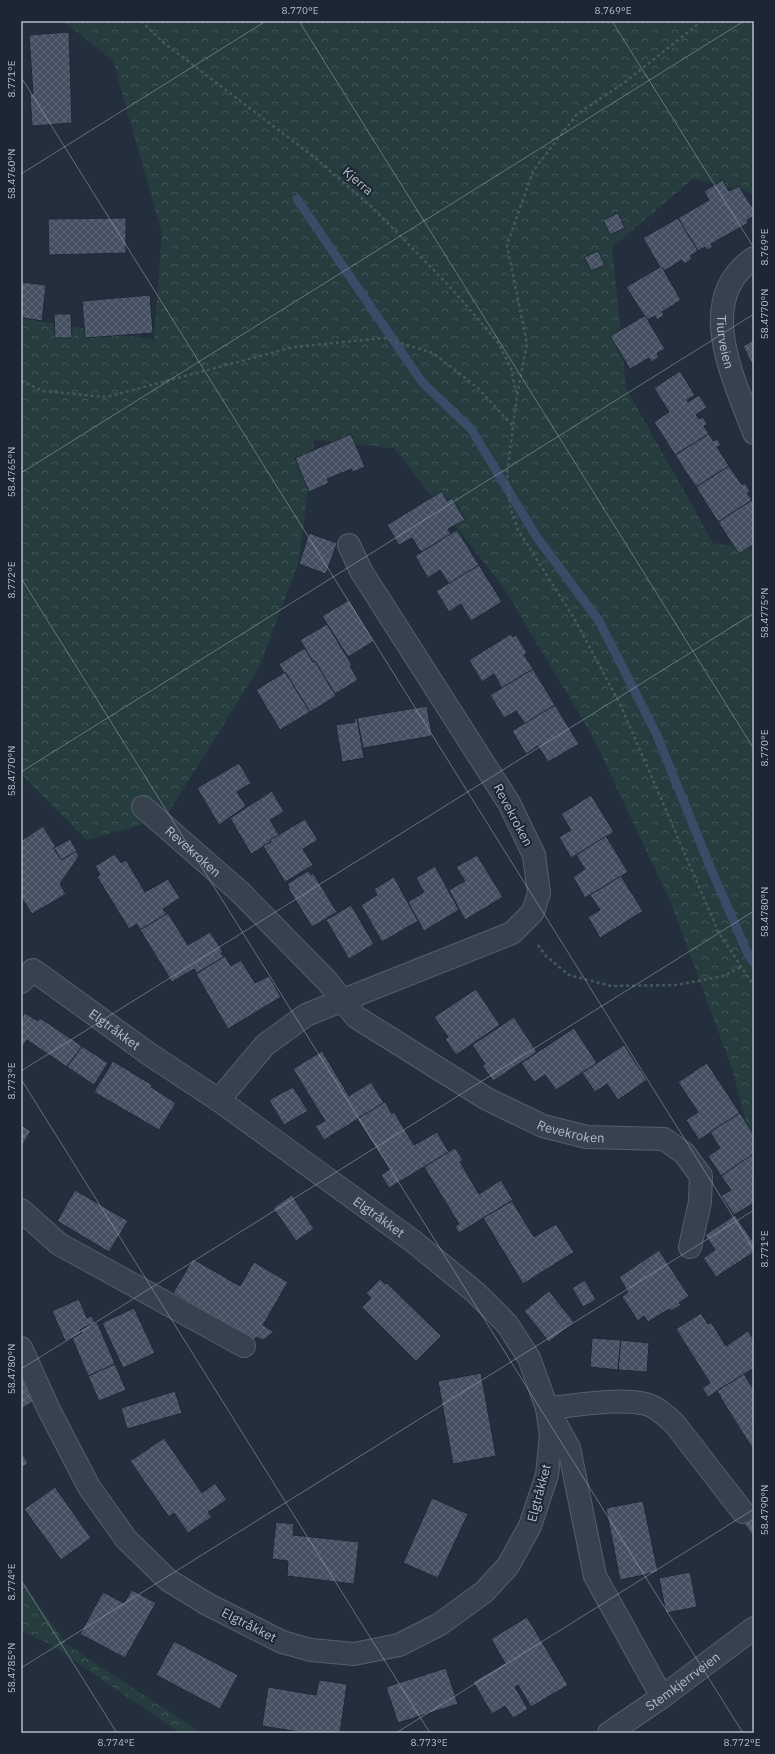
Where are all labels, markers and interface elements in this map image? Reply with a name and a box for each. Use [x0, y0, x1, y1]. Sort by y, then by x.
text: 8.770°E [281, 4, 319, 17]
text: 8.769°E [594, 4, 632, 17]
text: 8.771°E [5, 60, 18, 98]
text: 58.4760°N [5, 149, 18, 199]
street label: Kjerra [339, 163, 377, 199]
text: 8.769°E [758, 228, 771, 266]
text: 58.4770°N [758, 289, 771, 339]
street label: Tiurveien [713, 315, 738, 371]
text: 58.4765°N [5, 447, 18, 497]
text: 8.772°E [5, 561, 18, 599]
text: 58.4775°N [758, 588, 771, 638]
text: 8.770°E [758, 729, 771, 767]
text: 58.4770°N [5, 746, 18, 796]
street label: Revekroken [489, 781, 537, 849]
street label: Revekroken [162, 822, 225, 880]
text: 58.4780°N [758, 887, 771, 937]
street label: Elgtråkket [86, 1005, 144, 1054]
text: 8.773°E [5, 1062, 18, 1100]
street label: Revekroken [534, 1116, 605, 1146]
street label: Elgtråkket [350, 1192, 408, 1241]
text: 8.771°E [758, 1230, 771, 1268]
text: 58.4780°N [5, 1344, 18, 1394]
street label: Elgtråkket [523, 1462, 555, 1524]
text: 58.4790°N [758, 1485, 771, 1535]
text: 8.774°E [5, 1563, 18, 1601]
street label: Elgtråkket [219, 1604, 279, 1646]
text: 58.4785°N [5, 1643, 18, 1693]
street label: Stemkjerrveien [642, 1648, 723, 1714]
text: 8.774°E [97, 1736, 135, 1749]
text: 8.773°E [410, 1736, 448, 1749]
text: 8.772°E [723, 1736, 761, 1749]

